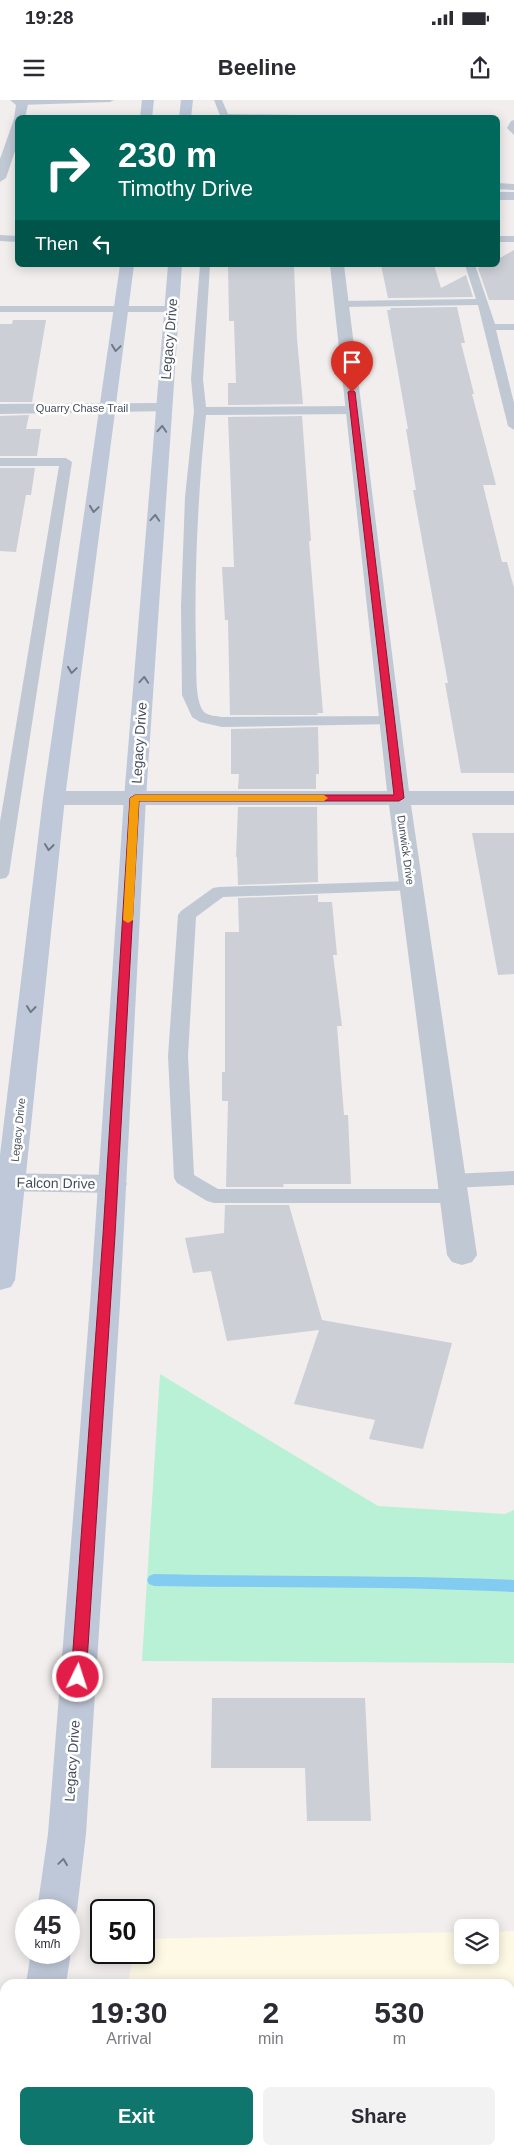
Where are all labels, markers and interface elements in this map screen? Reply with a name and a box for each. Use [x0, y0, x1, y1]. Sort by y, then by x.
text: 19:28 [25, 7, 74, 28]
icon: menu [20, 54, 48, 82]
icon: share [466, 54, 494, 82]
text: Beeline [218, 55, 296, 80]
icon: right [35, 135, 100, 200]
text: 230 m [118, 135, 217, 174]
text: Timothy Drive [118, 176, 253, 201]
icon: left [88, 230, 116, 258]
text: Then [35, 233, 78, 254]
street label: Legacy Drive [157, 297, 181, 380]
pin [331, 341, 373, 392]
one-way arrow [111, 344, 122, 352]
icon: arrive [338, 348, 366, 376]
street label: Quarry Chase Trail [36, 402, 128, 414]
one-way arrow [156, 425, 167, 433]
one-way arrow [89, 505, 100, 513]
one-way arrow [150, 513, 161, 521]
one-way arrow [67, 666, 77, 674]
one-way arrow [138, 675, 149, 683]
street label: Legacy Drive [128, 701, 150, 784]
street label: Dunwick Drive [395, 814, 417, 886]
one-way arrow [44, 843, 55, 851]
one-way arrow [26, 1005, 37, 1013]
street label: Legacy Drive [9, 1097, 27, 1163]
street label: Falcon Drive [17, 1174, 96, 1192]
position arrow [51, 1650, 103, 1702]
street label: Legacy Drive [61, 1719, 83, 1802]
one-way arrow [57, 1857, 68, 1865]
speed limit sign: 50 [90, 1899, 155, 1964]
text: 45 [34, 1911, 61, 1939]
map controls [454, 1919, 499, 1964]
button: layers [454, 1919, 499, 1964]
text: km/h [34, 1937, 61, 1951]
text: 19:30 [91, 1996, 167, 2029]
text: 2 [262, 1996, 279, 2029]
text: 530 [374, 1996, 424, 2029]
text: Arrival [106, 2030, 152, 2047]
text: min [258, 2030, 284, 2047]
text: m [393, 2030, 406, 2047]
button: Exit [20, 2087, 253, 2145]
button: Share [263, 2087, 495, 2145]

